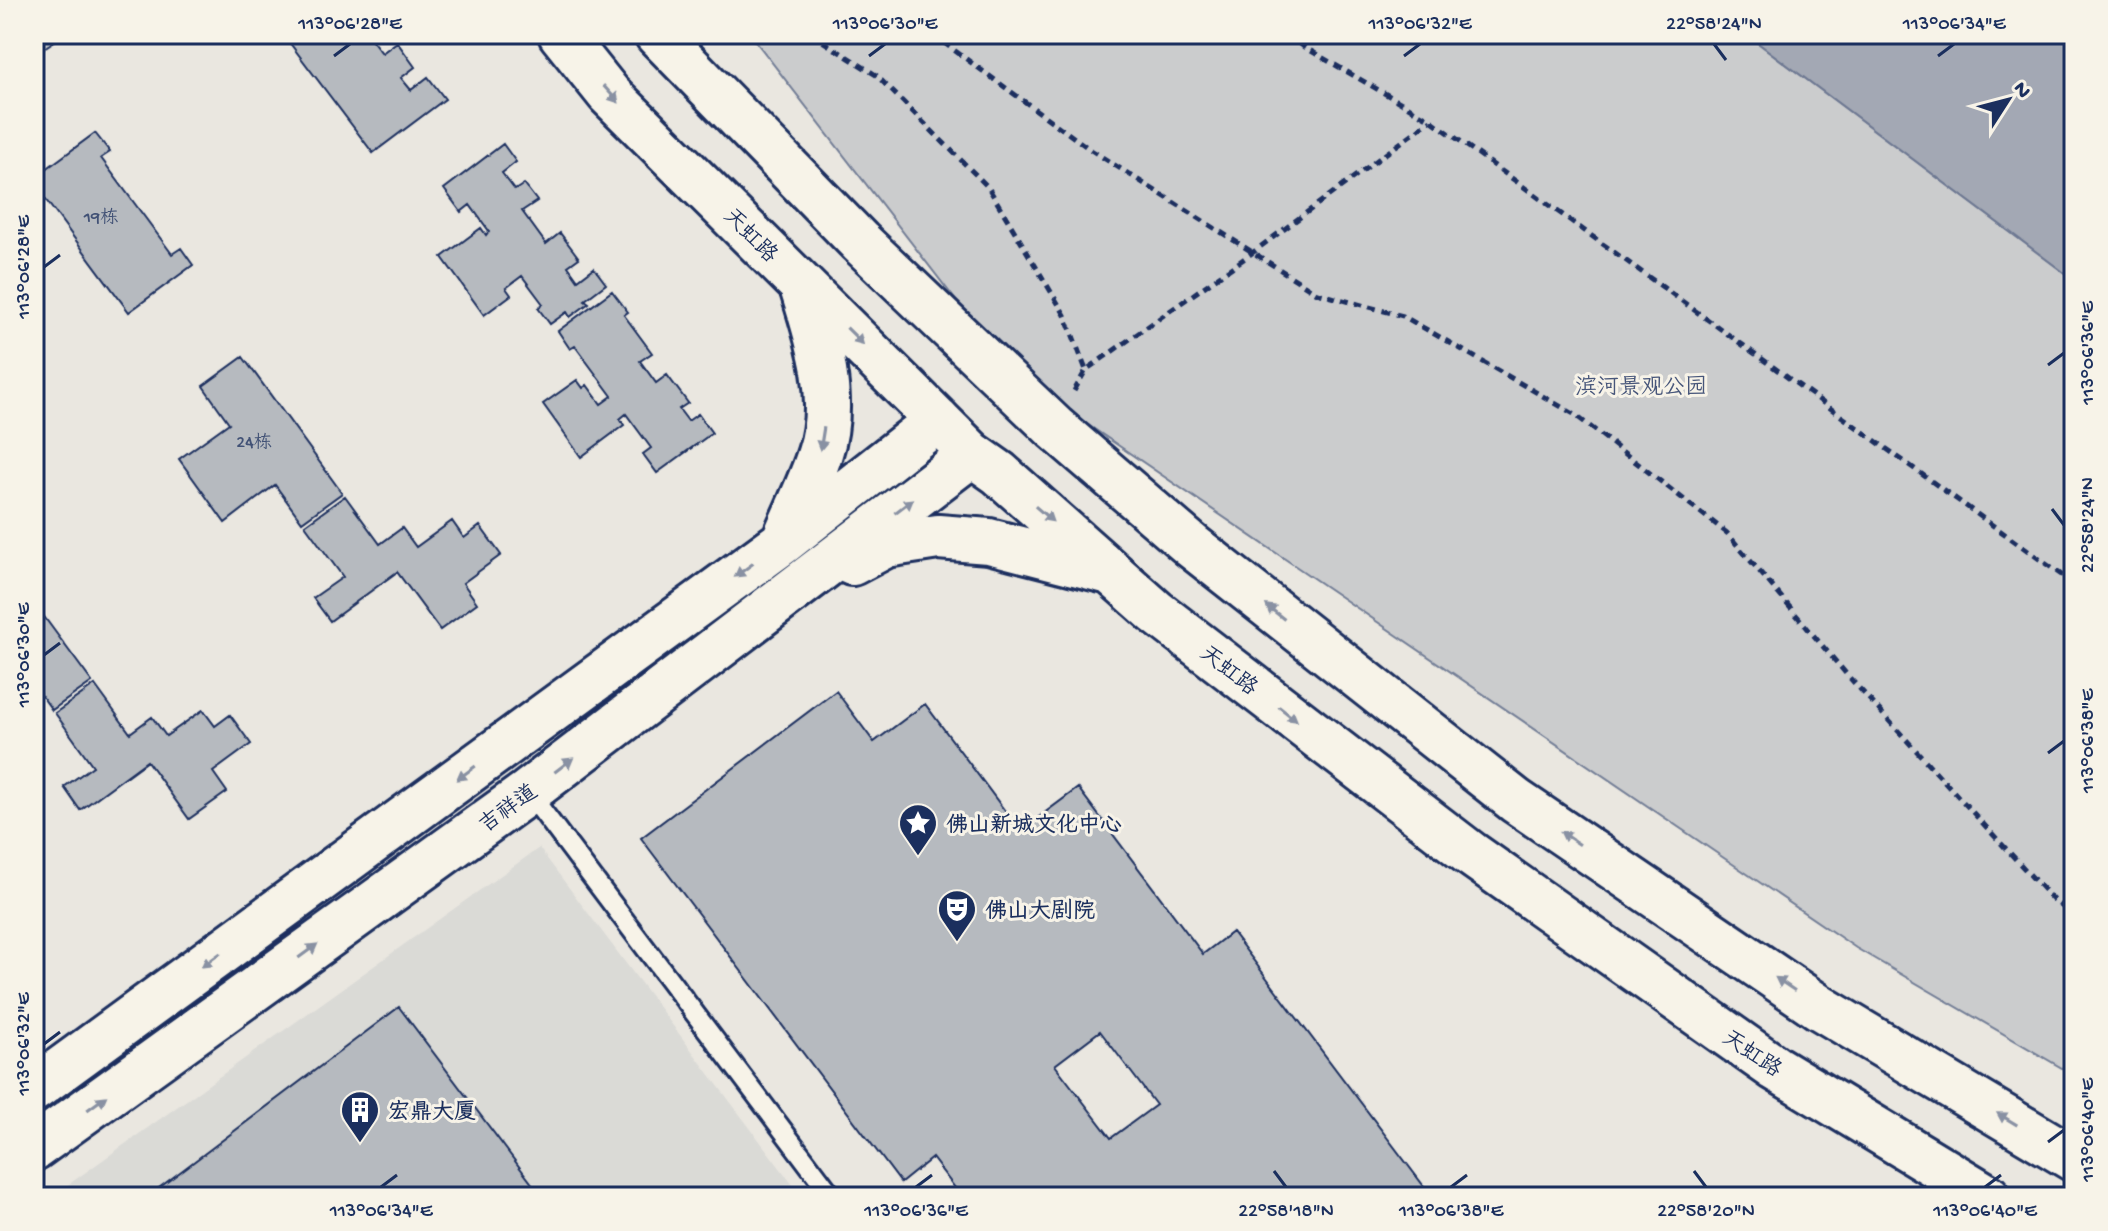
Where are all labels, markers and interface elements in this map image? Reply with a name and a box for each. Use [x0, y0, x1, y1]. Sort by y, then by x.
text: 113°06'28"E [297, 14, 403, 37]
text: 113°06'30"E [832, 14, 939, 37]
text: 113°06'32"E [1367, 14, 1473, 37]
text: 22°58'24"N [1666, 14, 1762, 37]
text: 113°06'34"E [1902, 14, 2007, 37]
north arrow [1968, 60, 2048, 140]
text: N [2006, 77, 2036, 104]
one-way arrow [601, 85, 619, 104]
street label: 天虹路 [717, 203, 783, 269]
house number: 19栋 [83, 207, 118, 229]
text: 113°06'28"E [14, 214, 37, 320]
text: 113°06'36"E [2078, 300, 2101, 406]
one-way arrow [845, 326, 864, 345]
park label: 滨河景观公园 [1575, 374, 1707, 402]
one-way arrow [815, 427, 828, 452]
house number: 24栋 [236, 432, 272, 454]
text: 22°58'24"N [2078, 477, 2101, 573]
one-way arrow [894, 498, 914, 514]
one-way arrow [1035, 504, 1054, 522]
one-way arrow [733, 562, 754, 578]
text: 113°06'30"E [14, 601, 37, 708]
one-way arrow [1265, 604, 1285, 620]
street label: 天虹路 [1194, 640, 1263, 703]
text: 113°06'38"E [2078, 687, 2101, 794]
one-way arrow [1278, 706, 1299, 722]
one-way arrow [554, 757, 574, 773]
one-way arrow [456, 765, 476, 781]
street label: 吉祥道 [474, 780, 544, 840]
place icon: 佛山新城文化中心 [897, 802, 939, 857]
place label: 佛山新城文化中心 [946, 812, 1122, 840]
one-way arrow [1559, 831, 1580, 846]
theatre icon: 佛山大剧院 [936, 888, 978, 943]
place label: 佛山大剧院 [985, 898, 1095, 926]
one-way arrow [298, 943, 318, 959]
one-way arrow [200, 952, 222, 968]
one-way arrow [1774, 977, 1795, 992]
text: 113°06'32"E [14, 991, 37, 1097]
street label: 天虹路 [1716, 1024, 1787, 1085]
text: 113°06'40"E [2078, 1077, 2101, 1183]
building icon: 宏鼎大厦 [339, 1089, 381, 1144]
one-way arrow [87, 1096, 108, 1111]
place label: 宏鼎大厦 [388, 1099, 476, 1127]
one-way arrow [1996, 1112, 2018, 1126]
text: 113°06'34"E [329, 1201, 434, 1224]
text: 113°06'36"E [863, 1201, 969, 1224]
text: 22°58'18"N [1238, 1201, 1334, 1224]
text: 113°06'38"E [1398, 1201, 1505, 1224]
text: 22°58'20"N [1657, 1201, 1755, 1224]
text: 113°06'40"E [1932, 1201, 2038, 1224]

